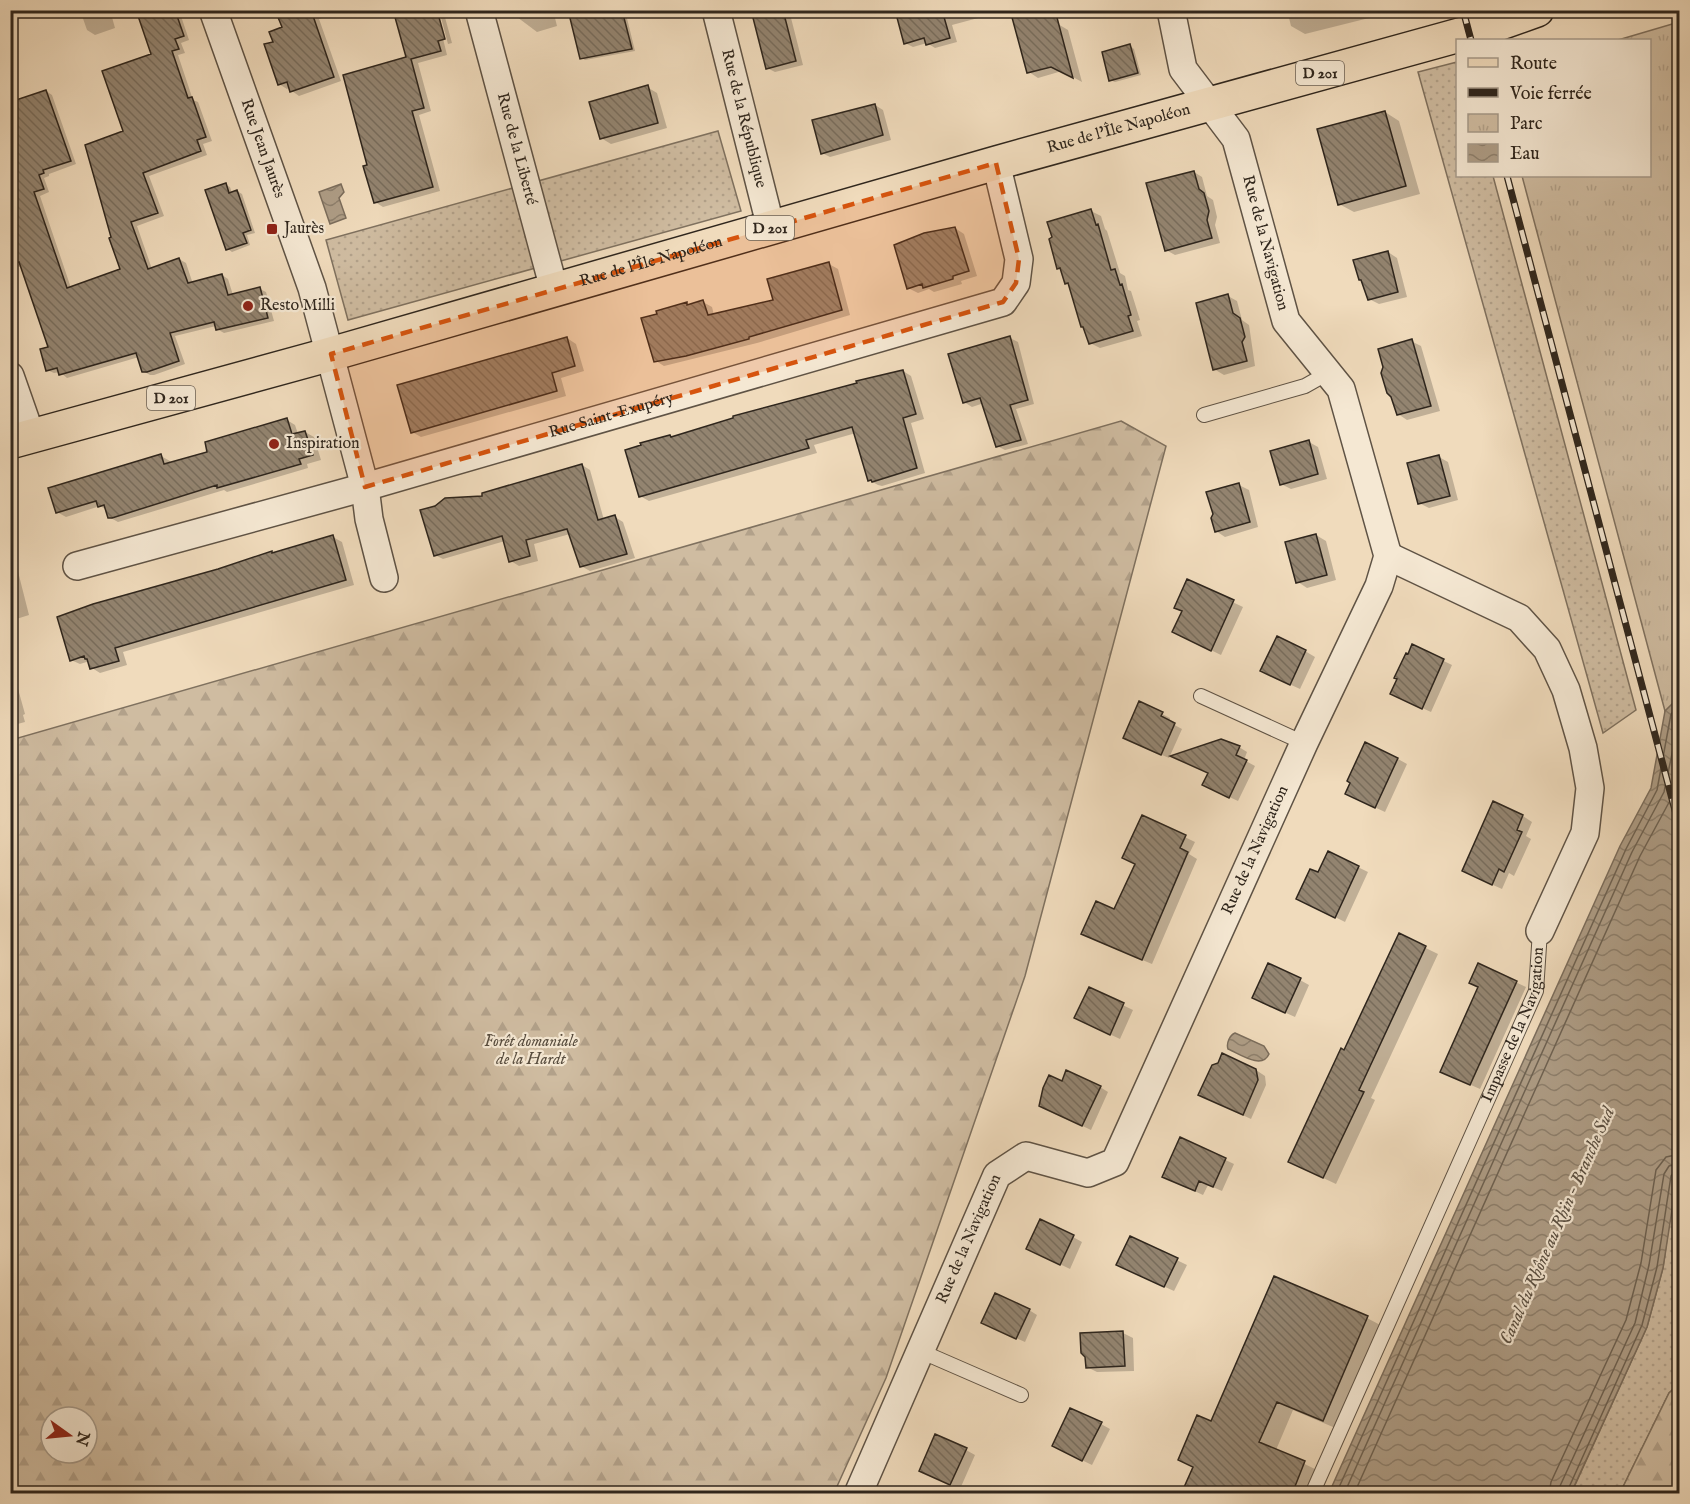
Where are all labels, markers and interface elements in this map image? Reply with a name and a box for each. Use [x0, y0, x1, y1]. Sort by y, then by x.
legend [1456, 39, 1651, 177]
street label: Rue de la République [716, 47, 771, 190]
text: Route [1510, 53, 1557, 76]
road number: D 201 [1296, 61, 1344, 85]
text: Voie ferrée [1509, 83, 1592, 106]
street label: Rue de la Liberté [492, 91, 541, 207]
street label: Rue Jean Jaurès [235, 96, 289, 201]
street label: Rue de l'Île Napoléon [1045, 100, 1193, 158]
text: Parc [1510, 113, 1543, 136]
text: Eau [1510, 143, 1540, 166]
street label: Rue de la Navigation [1237, 173, 1293, 313]
road number: D 201 [746, 216, 794, 240]
place label: Jaurès [282, 219, 325, 239]
marker: Jaurès [265, 222, 279, 236]
street label: Rue de l'Île Napoléon [577, 232, 725, 292]
place label: Resto Milli [260, 296, 335, 316]
marker: Resto Milli [241, 299, 255, 313]
road number: D 201 [147, 386, 195, 410]
street label: Rue Saint-Exupéry [546, 388, 676, 443]
place label: Inspiration [286, 434, 360, 454]
marker: Inspiration [267, 437, 281, 451]
street label: Rue de la Navigation [1218, 782, 1294, 918]
street label: Impasse de la Navigation [1478, 946, 1549, 1106]
park label: Forêt domaniale de la Hardt [484, 1032, 578, 1070]
water label: Canal du Rhône au Rhin - Branche Sud [1495, 1103, 1621, 1348]
street label: Rue de la Navigation [932, 1171, 1006, 1307]
north arrow [39, 1405, 99, 1465]
text: N [70, 1428, 93, 1448]

